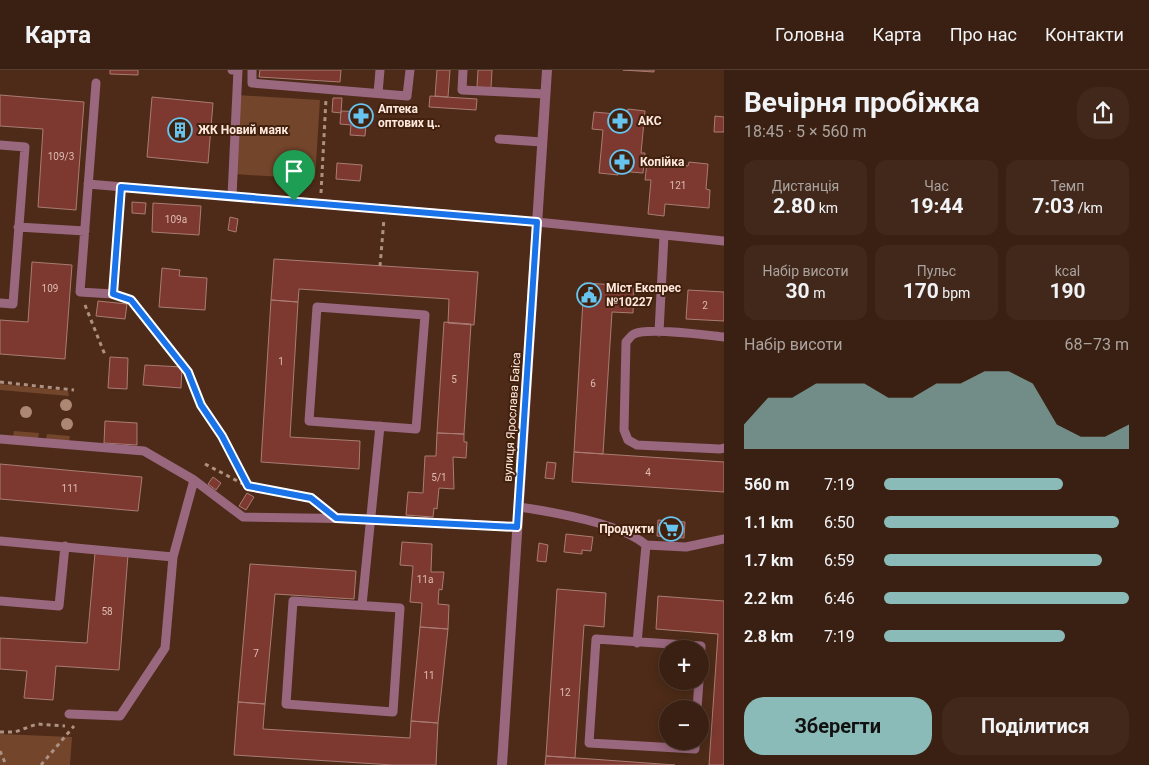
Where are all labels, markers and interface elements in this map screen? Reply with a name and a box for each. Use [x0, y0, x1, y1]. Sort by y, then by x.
text: Карта [25, 21, 91, 49]
text: Головна [775, 24, 845, 45]
text: Карта [873, 24, 922, 45]
text: Про нас [950, 24, 1017, 45]
text: Контакти [1045, 24, 1124, 45]
text: Вечірня пробіжка [744, 86, 980, 119]
button: share [1077, 87, 1129, 139]
place label: Аптека оптових ц‥ [378, 102, 441, 130]
pharmacy icon: Аптека оптових ц‥ [348, 103, 374, 129]
pharmacy icon: АКС [607, 108, 633, 134]
place label: АКС [638, 114, 662, 128]
building icon: ЖК Новий маяк [167, 117, 193, 143]
text: 18:45 · 5 × 560 m [744, 122, 866, 141]
place label: ЖК Новий маяк [198, 123, 289, 137]
pharmacy icon: Копійка [609, 149, 635, 175]
pin [273, 150, 315, 201]
house number: 109/3 [48, 151, 74, 162]
place label: Копійка [640, 155, 685, 169]
icon: arrive [280, 157, 308, 185]
text: Дистанція [772, 178, 839, 194]
text: Час [924, 178, 949, 194]
text: Темп [1051, 178, 1084, 194]
house number: 121 [670, 180, 686, 191]
text: 2.80 [773, 194, 815, 218]
text: 19:44 [909, 194, 964, 218]
text: 7:03 [1032, 194, 1074, 218]
text: km [815, 200, 838, 216]
text: /km [1074, 200, 1103, 216]
house number: 109а [165, 214, 187, 225]
text: Набір висоти [762, 263, 849, 279]
text: Пульс [917, 263, 956, 279]
text: kcal [1055, 263, 1080, 279]
text: 30 [786, 279, 810, 303]
text: 170 [903, 279, 939, 303]
text: 190 [1049, 279, 1086, 303]
place label: Міст Експрес №10227 [606, 281, 681, 309]
public building icon: Міст Експрес №10227 [576, 282, 602, 308]
house number: 109 [42, 283, 58, 294]
text: m [810, 285, 825, 301]
text: bpm [939, 285, 970, 301]
house number: 2 [702, 300, 708, 311]
text: Набір висоти [744, 335, 842, 354]
text: 68–73 m [1065, 335, 1129, 354]
street label: вулиця Ярослава Баіса [500, 352, 524, 482]
house number: 1 [278, 356, 284, 367]
house number: 5 [451, 374, 457, 385]
house number: 6 [590, 378, 596, 389]
house number: 4 [645, 467, 651, 478]
house number: 5/1 [431, 472, 447, 483]
text: 560 m [744, 475, 789, 494]
text: 7:19 [824, 475, 855, 494]
house number: 111 [62, 483, 78, 494]
text: 1.1 km [744, 513, 793, 532]
text: 6:50 [824, 513, 855, 532]
supermarket icon: Продукти [658, 516, 684, 542]
place label: Продукти [599, 522, 654, 536]
text: 1.7 km [744, 551, 793, 570]
text: 6:59 [824, 551, 855, 570]
house number: 11а [417, 574, 433, 585]
text: 2.2 km [744, 589, 793, 608]
text: 6:46 [824, 589, 855, 608]
house number: 58 [101, 606, 113, 617]
text: 2.8 km [744, 627, 793, 646]
text: 7:19 [824, 627, 855, 646]
map controls [659, 640, 709, 750]
button: + [659, 640, 709, 690]
house number: 7 [253, 648, 259, 659]
house number: 11 [423, 670, 435, 681]
house number: 12 [559, 687, 571, 698]
button: Зберегти [744, 697, 932, 755]
button: Поділитися [942, 697, 1129, 755]
button: − [659, 700, 709, 750]

